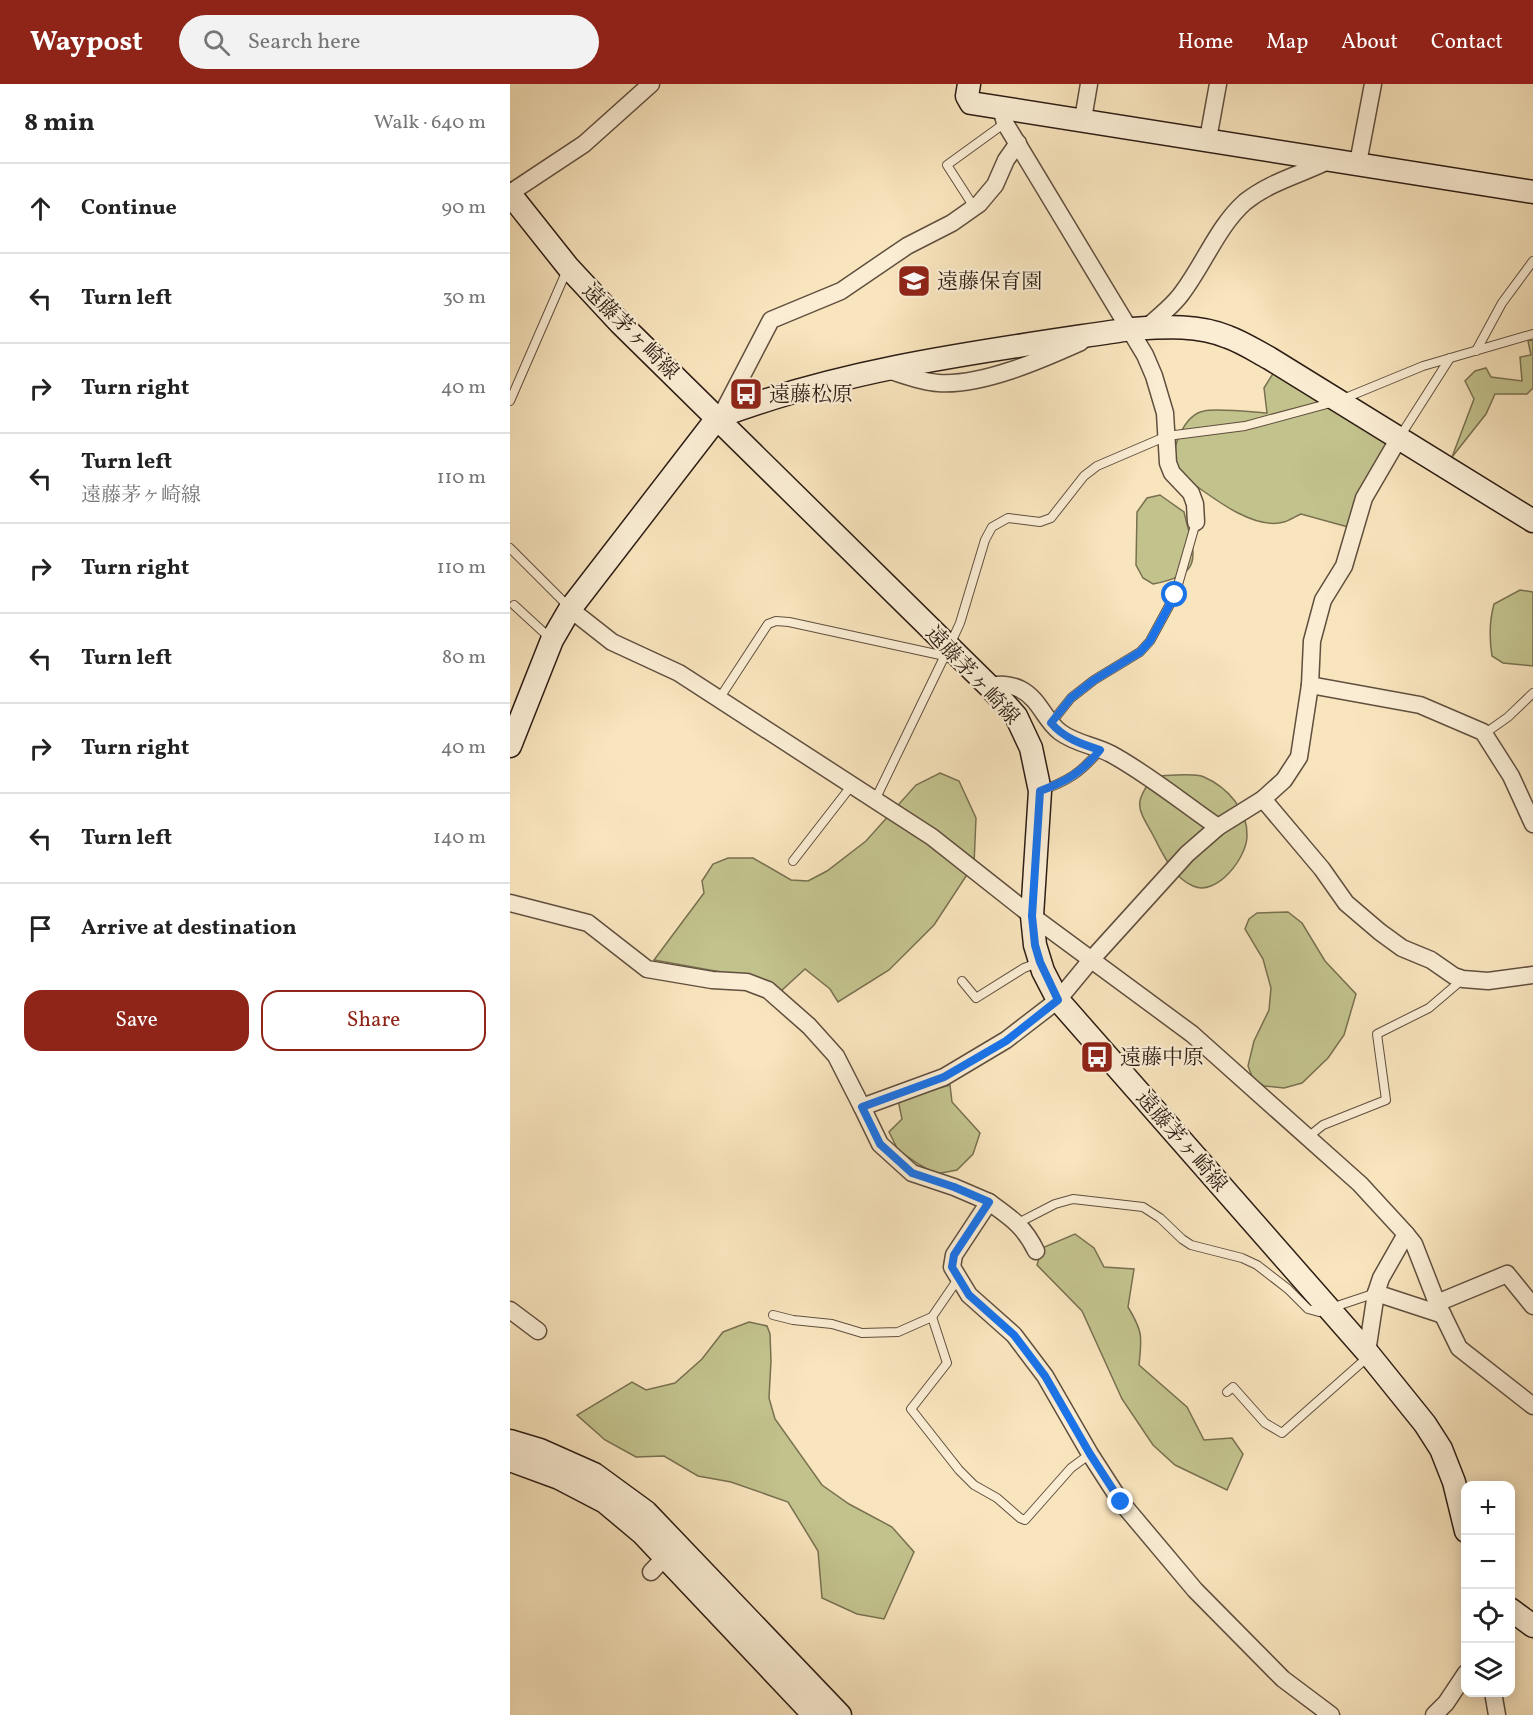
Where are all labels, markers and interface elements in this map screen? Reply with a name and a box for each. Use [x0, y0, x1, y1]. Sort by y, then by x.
search box [179, 15, 599, 69]
text: Waypost [30, 23, 143, 62]
icon: search [200, 26, 233, 59]
text: Search here [248, 27, 360, 58]
text: Home [1178, 28, 1233, 57]
text: Map [1266, 28, 1308, 57]
text: About [1341, 28, 1398, 57]
text: Contact [1431, 28, 1503, 57]
text: 8 min [24, 105, 95, 141]
text: Walk · 640 m [374, 109, 486, 137]
icon: ahead [24, 192, 57, 225]
text: Continue [81, 193, 177, 224]
text: 90 m [442, 194, 486, 222]
school or university icon: 遠藤保育園 [896, 263, 932, 299]
place label: 遠藤保育園 [937, 268, 1042, 297]
street label: 遠藤茅ヶ崎線 [575, 277, 685, 387]
icon: left [24, 282, 57, 315]
text: Turn left [81, 283, 172, 314]
text: 30 m [442, 284, 486, 312]
icon: right [24, 372, 57, 405]
text: Turn right [81, 373, 189, 404]
text: 40 m [441, 374, 486, 402]
bus stop icon: 遠藤松原 [728, 376, 764, 412]
place label: 遠藤松原 [769, 381, 853, 410]
text: Turn left [81, 447, 172, 478]
icon: left [24, 462, 57, 495]
text: 110 m [437, 464, 486, 492]
text: 遠藤茅ヶ崎線 [81, 482, 201, 510]
icon: right [24, 552, 57, 585]
text: Turn right [81, 553, 189, 584]
text: 110 m [437, 554, 486, 582]
route start [1161, 581, 1187, 607]
street label: 遠藤茅ヶ崎線 [918, 620, 1025, 732]
icon: left [24, 642, 57, 675]
text: Turn left [81, 643, 172, 674]
text: 80 m [442, 644, 486, 672]
icon: right [24, 732, 57, 765]
text: Turn right [81, 733, 189, 764]
text: 40 m [441, 734, 486, 762]
icon: left [24, 822, 57, 855]
text: Turn left [81, 823, 172, 854]
text: 140 m [433, 824, 486, 852]
icon: arrive [24, 912, 57, 945]
text: Arrive at destination [81, 913, 297, 944]
button: Save [24, 990, 249, 1051]
button: Share [261, 990, 486, 1051]
bus stop icon: 遠藤中原 [1079, 1039, 1115, 1075]
place label: 遠藤中原 [1120, 1044, 1204, 1073]
street label: 遠藤茅ヶ崎線 [1129, 1085, 1233, 1199]
map controls [1461, 1481, 1515, 1697]
button: + [1461, 1481, 1515, 1535]
route end [1107, 1488, 1133, 1514]
button: − [1461, 1535, 1515, 1589]
button: locate [1461, 1589, 1515, 1643]
button: layers [1461, 1643, 1515, 1697]

